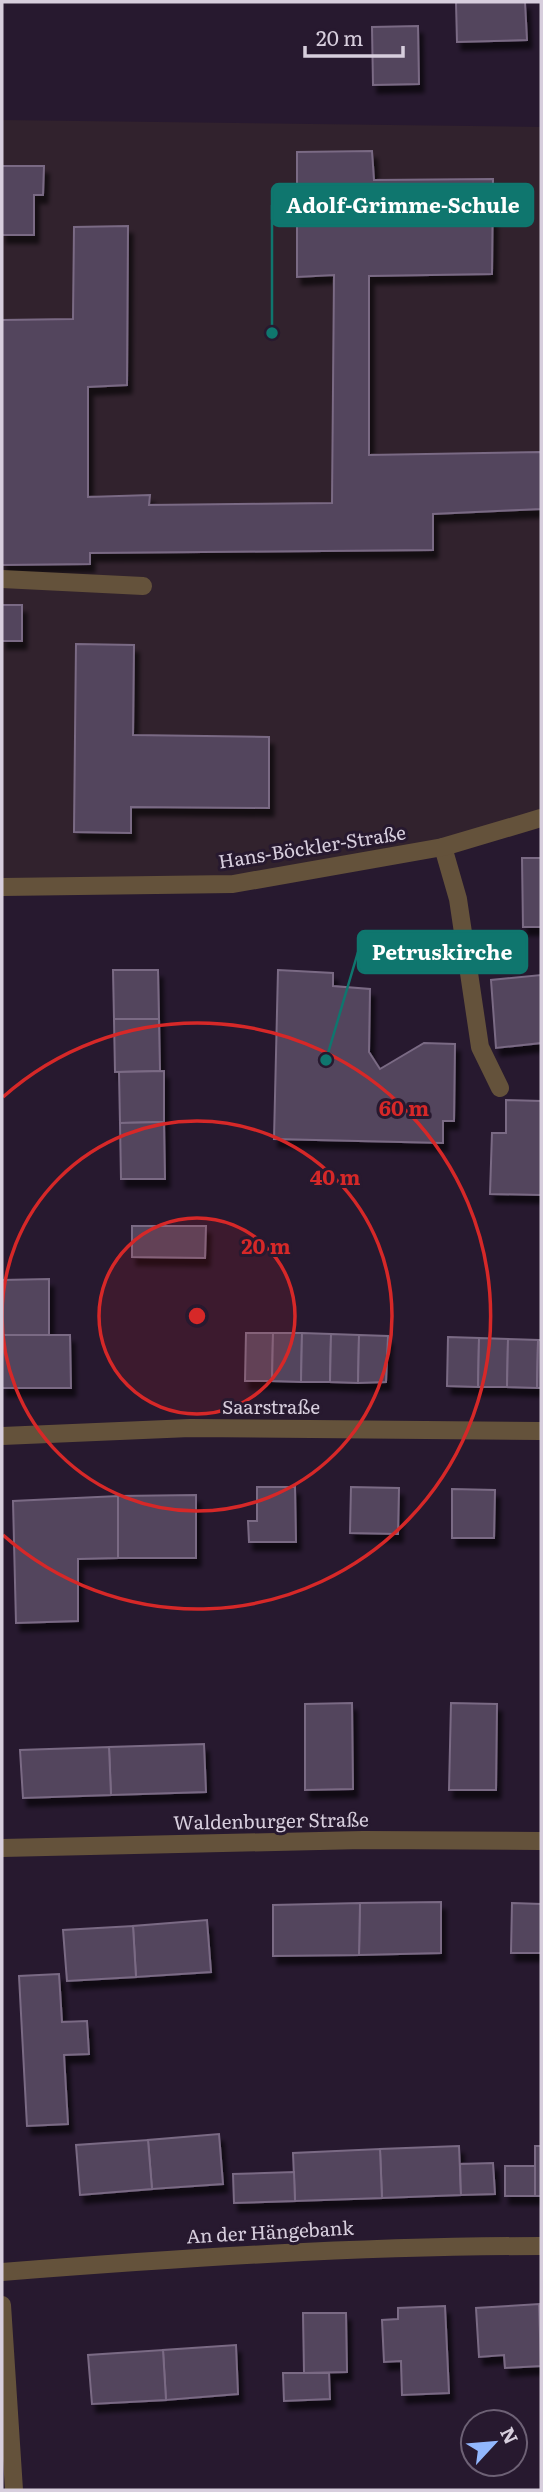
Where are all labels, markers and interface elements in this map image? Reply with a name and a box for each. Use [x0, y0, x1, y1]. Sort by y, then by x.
scale bar [305, 14, 403, 58]
text: 20 m [316, 21, 363, 52]
callout: Adolf-Grimme-Schule [272, 184, 533, 226]
text: Adolf-Grimme-Schule [286, 188, 520, 219]
street label: Hans-Böckler-Straße [216, 817, 408, 875]
callout: Petruskirche [358, 931, 527, 973]
text: Petruskirche [372, 935, 512, 966]
text: 60 m [379, 1091, 429, 1122]
text: 40 m [310, 1160, 360, 1191]
text: 20 m [241, 1229, 291, 1260]
centre of rings [185, 1304, 209, 1328]
street label: Saarstraße [222, 1392, 320, 1420]
street label: Waldenburger Straße [173, 1804, 369, 1836]
street label: An der Hängebank [185, 2213, 355, 2249]
north arrow [459, 2408, 529, 2478]
text: N [494, 2422, 526, 2448]

